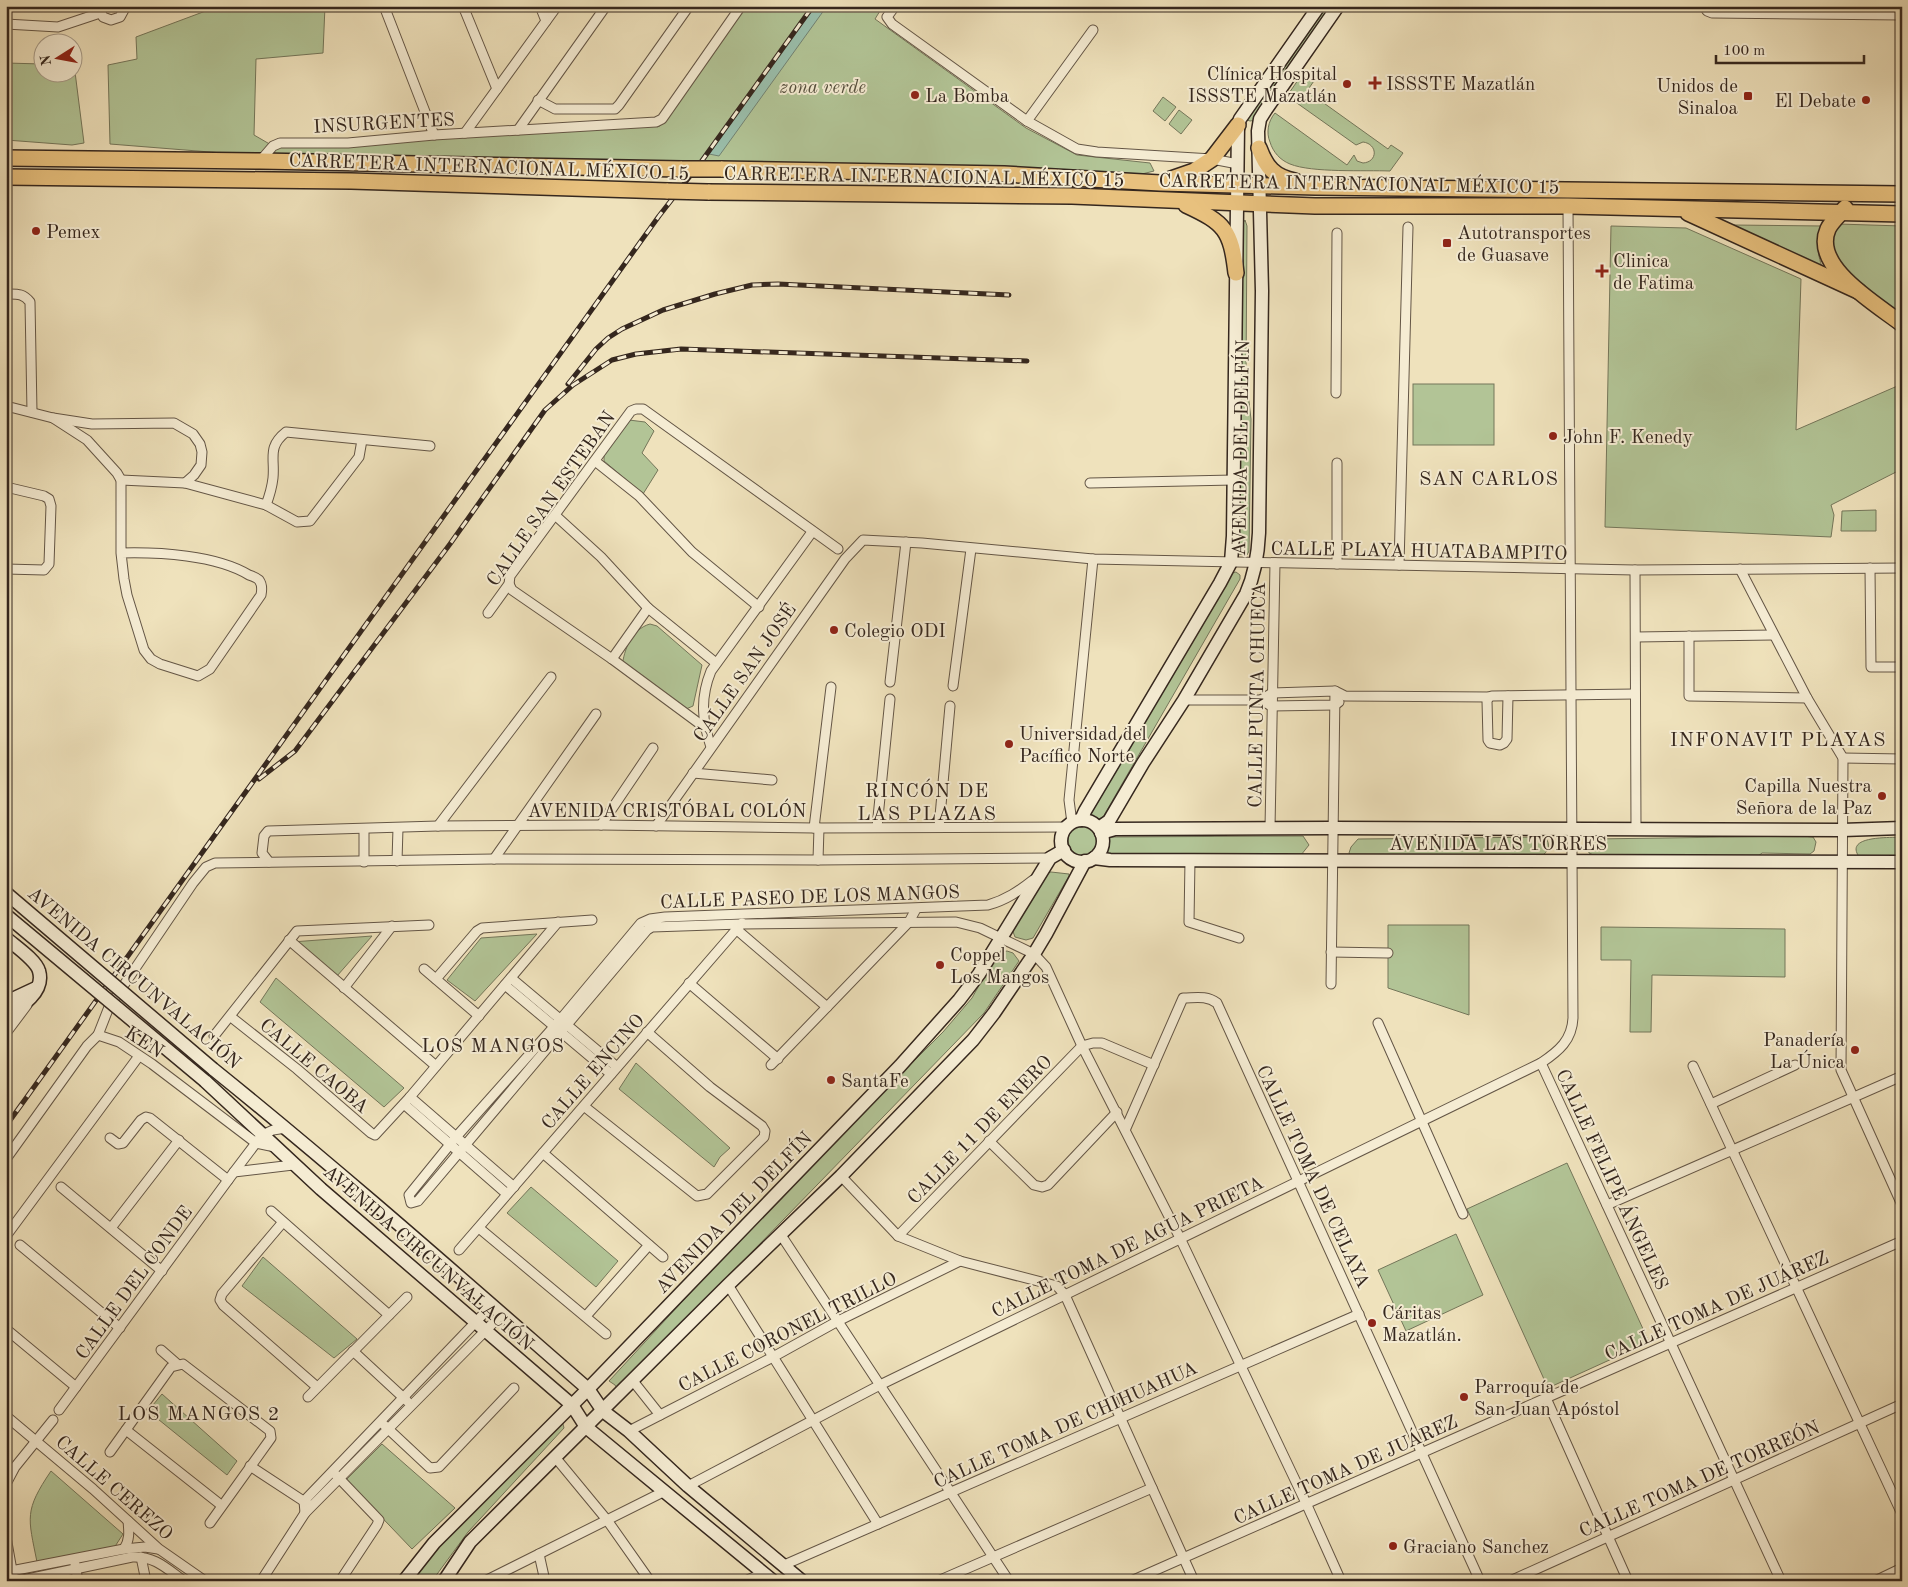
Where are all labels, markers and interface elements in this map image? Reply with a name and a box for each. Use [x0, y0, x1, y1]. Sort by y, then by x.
north arrow [32, 32, 82, 82]
scale bar [1716, 32, 1863, 64]
text: 100 m [1723, 44, 1765, 59]
text: N [38, 53, 54, 67]
place label: Clínica Hospital ISSSTE Mazatlán [1188, 66, 1337, 107]
marker: ISSSTE Mazatlán [1368, 76, 1382, 90]
place label: ISSSTE Mazatlán [1386, 76, 1535, 95]
marker: Clínica Hospital ISSSTE Mazatlán [1341, 78, 1353, 90]
place label: Unidos de Sinaloa [1656, 78, 1739, 119]
park label: zona verde [780, 79, 866, 98]
place label: La Bomba [925, 88, 1010, 107]
marker: La Bomba [909, 89, 921, 101]
marker: Unidos de Sinaloa [1742, 90, 1754, 102]
place label: El Debate [1774, 93, 1856, 112]
marker: El Debate [1860, 94, 1872, 106]
street label: INSURGENTES [313, 111, 455, 138]
street label: CARRETERA INTERNACIONAL MÉXICO 15 [288, 148, 690, 185]
street label: CARRETERA INTERNACIONAL MÉXICO 15 [723, 162, 1125, 191]
street label: CARRETERA INTERNACIONAL MÉXICO 15 [1158, 169, 1560, 198]
place label: Pemex [46, 224, 100, 243]
marker: Pemex [30, 225, 42, 237]
place label: Autotransportes de Guasave [1457, 225, 1591, 266]
marker: Autotransportes de Guasave [1441, 237, 1453, 249]
place label: Clinica de Fatima [1613, 253, 1695, 294]
marker: Clinica de Fatima [1595, 264, 1609, 278]
street label: AVENIDA DEL DELFÍN [1227, 339, 1254, 556]
street label: CALLE SAN ESTEBAN [484, 408, 620, 590]
place label: John F. Kenedy [1563, 429, 1693, 448]
marker: John F. Kenedy [1547, 430, 1559, 442]
district label: SAN CARLOS [1419, 470, 1559, 490]
street label: CALLE PLAYA HUATABAMPITO [1270, 540, 1568, 565]
street label: CALLE PUNTA CHUECA [1247, 581, 1270, 808]
street label: CALLE SAN JOSÉ [688, 598, 801, 746]
place label: Colegio ODI [844, 623, 946, 642]
marker: Colegio ODI [828, 624, 840, 636]
place label: Universidad del Pacífico Norte [1019, 726, 1147, 767]
district label: INFONAVIT PLAYAS [1670, 731, 1886, 751]
marker: Universidad del Pacífico Norte [1003, 738, 1015, 750]
district label: RINCÓN DE LAS PLAZAS [857, 778, 997, 825]
place label: Capilla Nuestra Señora de la Paz [1736, 778, 1873, 819]
marker: Capilla Nuestra Señora de la Paz [1876, 790, 1888, 802]
street label: AVENIDA CRISTÓBAL COLÓN [528, 798, 807, 822]
street label: AVENIDA LAS TORRES [1389, 836, 1607, 855]
street label: AVENIDA CIRCUNVALACIÓN [23, 880, 247, 1074]
street label: CALLE PASEO DE LOS MANGOS [660, 884, 960, 913]
place label: Coppel Los Mangos [950, 947, 1049, 988]
marker: Coppel Los Mangos [934, 959, 946, 971]
street label: CALLE ENCINO [539, 1011, 649, 1134]
street label: CALLE CAOBA [255, 1016, 372, 1118]
street label: KEN [121, 1024, 167, 1063]
place label: Panadería La Única [1763, 1032, 1846, 1073]
district label: LOS MANGOS [421, 1037, 565, 1057]
marker: Panadería La Única [1849, 1044, 1861, 1056]
street label: CALLE 11 DE ENERO [905, 1053, 1057, 1209]
street label: CALLE TOMA DE CELAYA [1252, 1063, 1372, 1292]
street label: CALLE FELIPE ÁNGELES [1551, 1065, 1674, 1293]
place label: SantaFe [841, 1073, 909, 1092]
marker: SantaFe [825, 1074, 837, 1086]
street label: AVENIDA DEL DELFÍN [650, 1126, 817, 1298]
street label: AVENIDA CIRCUNVALACIÓN [319, 1159, 540, 1355]
street label: CALLE TOMA DE AGUA PRIETA [989, 1174, 1267, 1323]
street label: CALLE DEL CONDE [73, 1203, 197, 1364]
street label: CALLE TOMA DE JUÁREZ [1601, 1246, 1832, 1365]
street label: CALLE CORONEL TRILLO [676, 1270, 900, 1397]
place label: Cáritas Mazatlán. [1382, 1305, 1462, 1346]
marker: Cáritas Mazatlán. [1366, 1317, 1378, 1329]
street label: CALLE TOMA DE CHIHUAHUA [931, 1359, 1201, 1493]
place label: Parroquía de San Juan Apóstol [1474, 1379, 1619, 1420]
marker: Parroquía de San Juan Apóstol [1458, 1391, 1470, 1403]
district label: LOS MANGOS 2 [118, 1405, 280, 1425]
street label: CALLE TOMA DE JUÁREZ [1230, 1410, 1461, 1529]
street label: CALLE TOMA DE TORREÓN [1575, 1414, 1823, 1542]
street label: CALLE CEREZO [51, 1433, 176, 1545]
place label: Graciano Sanchez [1403, 1539, 1549, 1558]
marker: Graciano Sanchez [1387, 1540, 1399, 1552]

